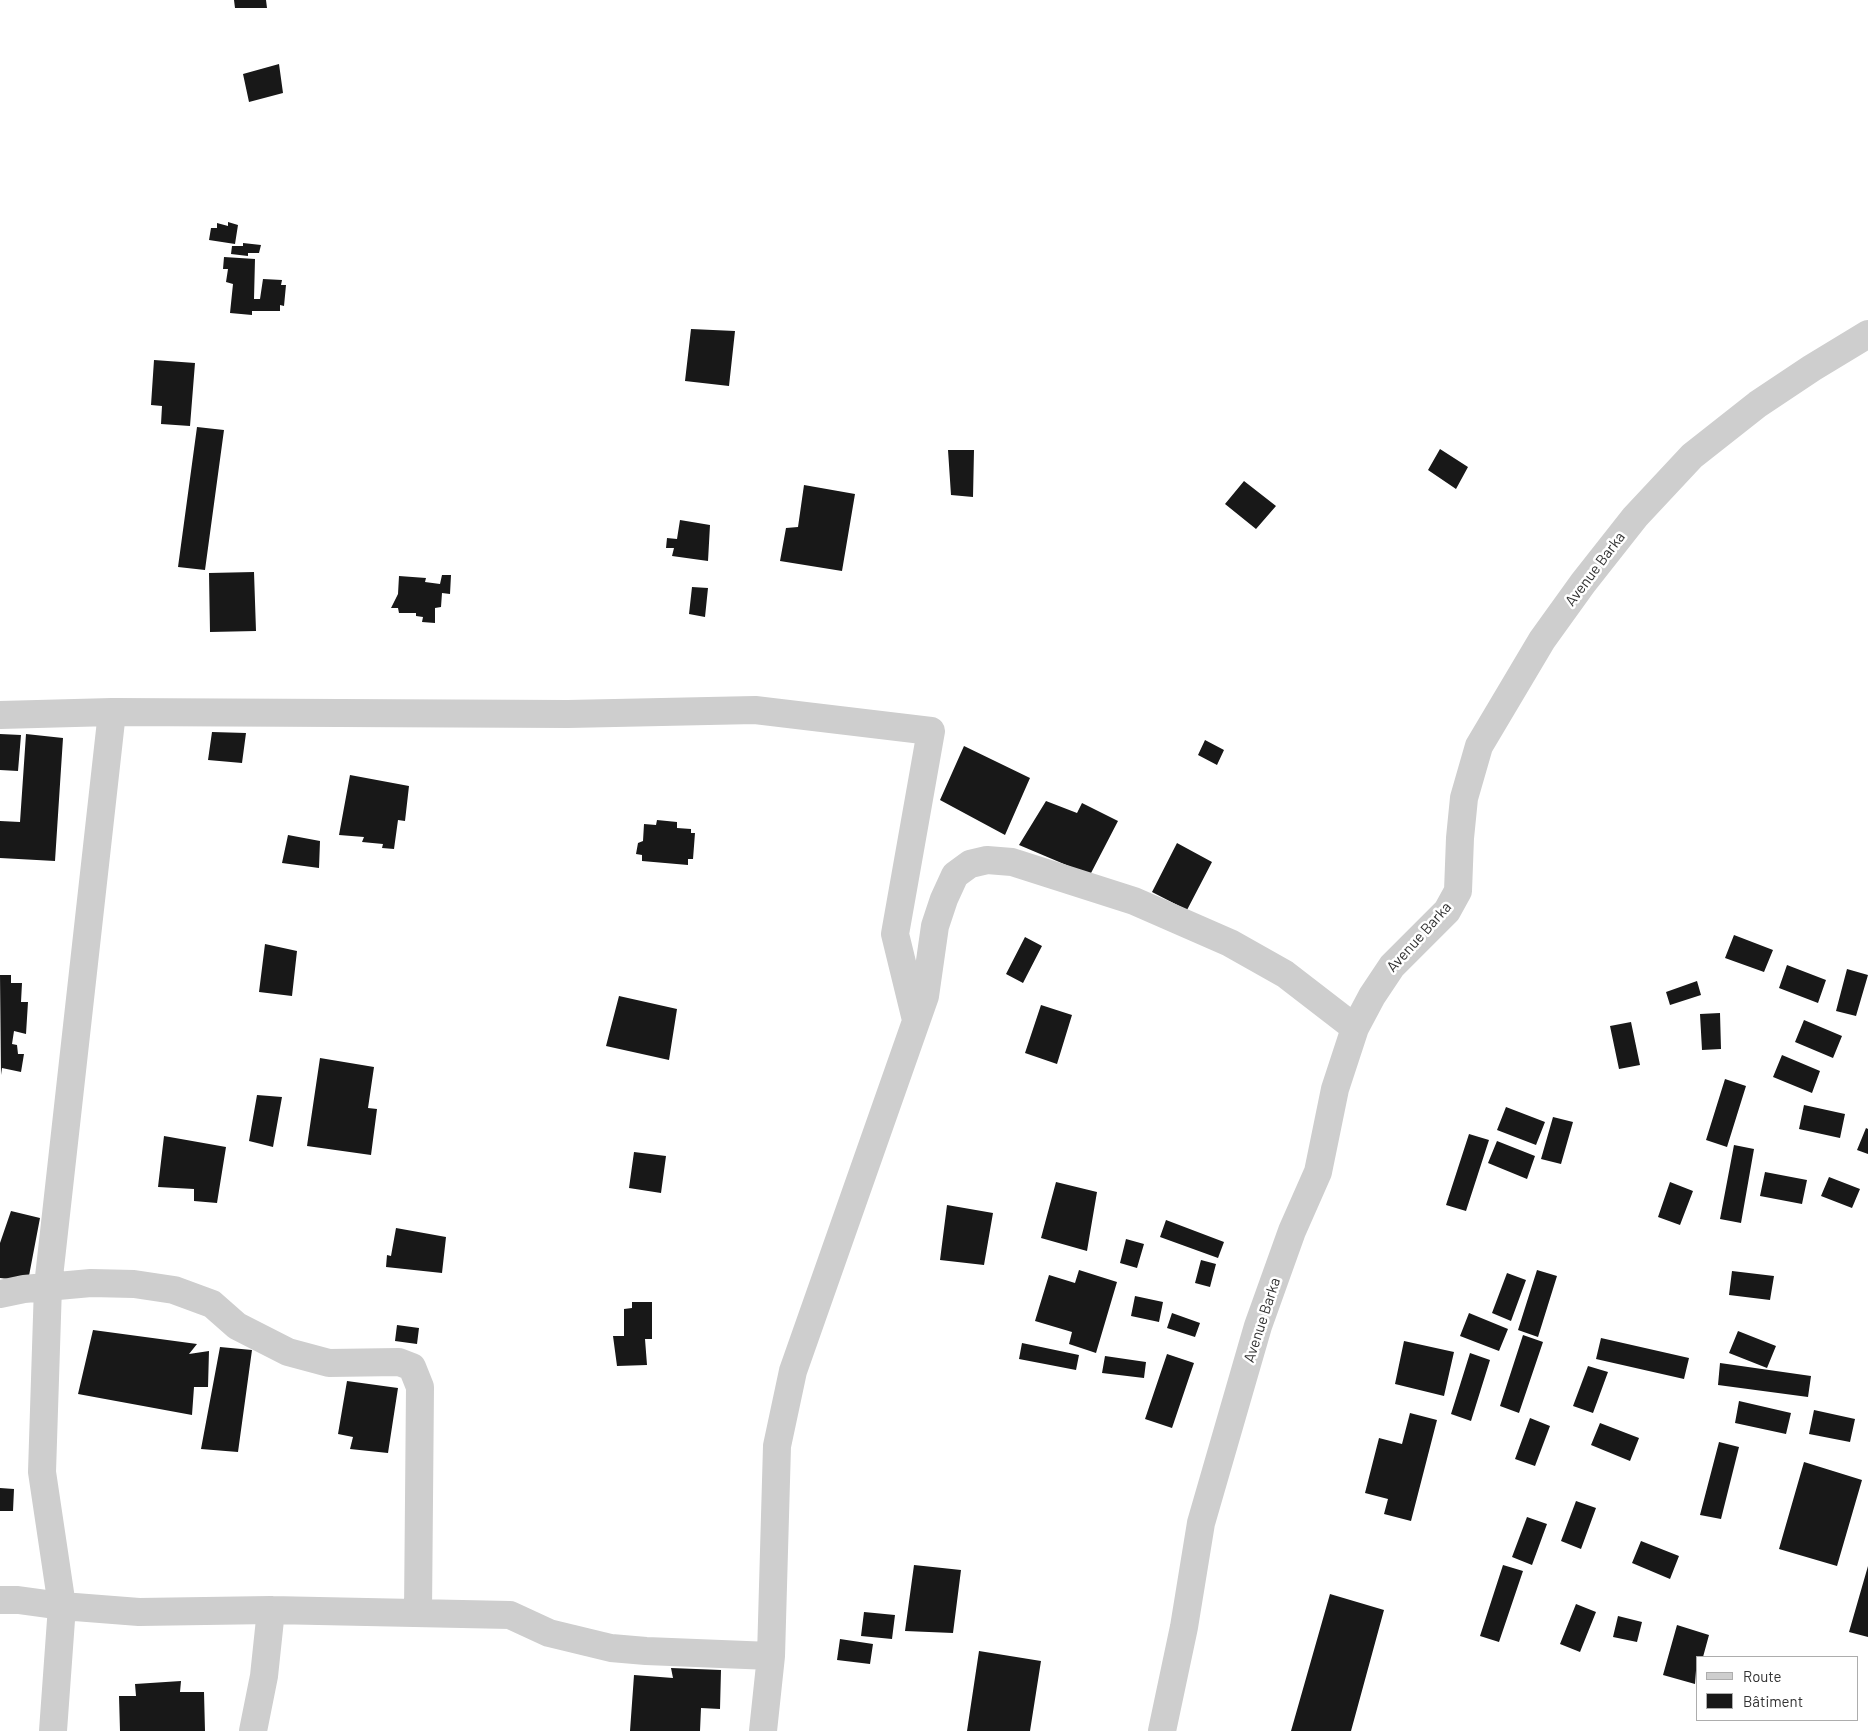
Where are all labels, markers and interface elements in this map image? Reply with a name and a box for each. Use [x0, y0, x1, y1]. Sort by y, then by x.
street label: Avenue Barka [1561, 528, 1629, 610]
street label: Avenue Barka [1383, 898, 1455, 976]
street label: Avenue Barka [1240, 1275, 1284, 1365]
legend [1696, 1656, 1858, 1721]
text: Route [1743, 1667, 1782, 1685]
text: Bâtiment [1743, 1692, 1803, 1710]

